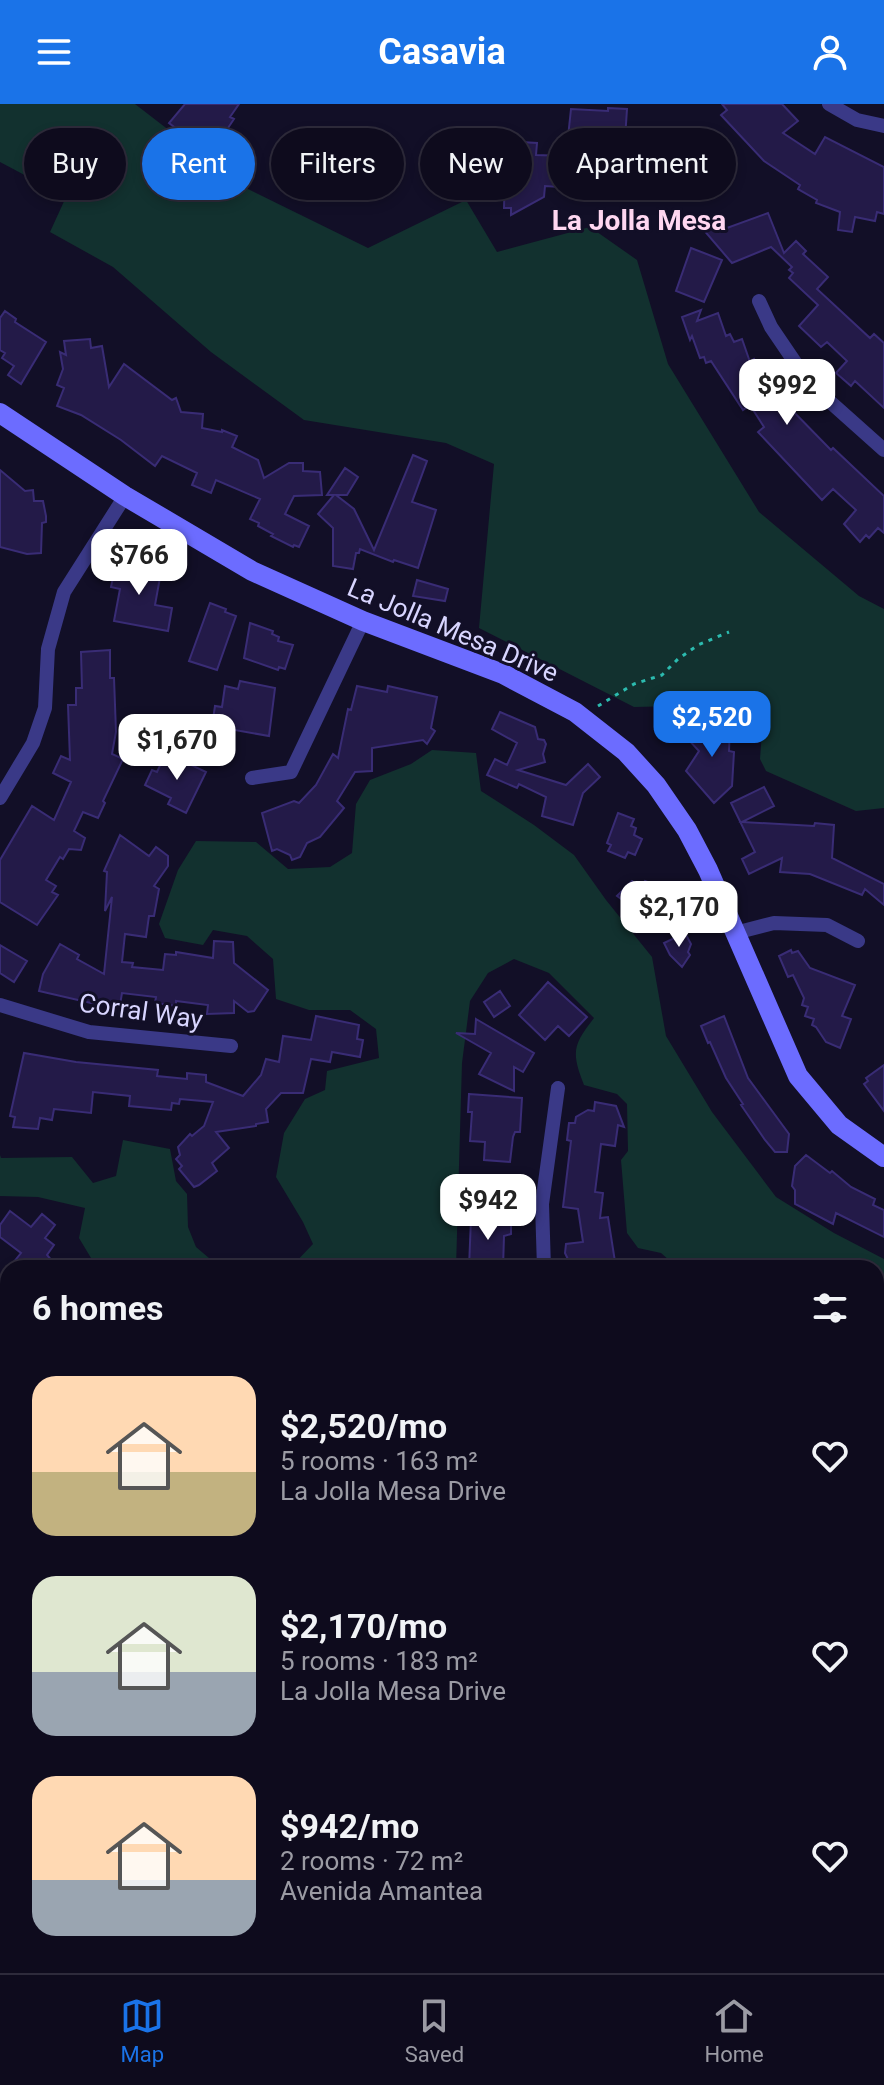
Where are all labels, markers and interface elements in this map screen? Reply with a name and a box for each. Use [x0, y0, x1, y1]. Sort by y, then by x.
icon: menu [32, 30, 76, 74]
icon: person [808, 30, 852, 74]
text: Casavia [378, 31, 506, 73]
chip: Buy [24, 128, 126, 200]
chip: Rent [142, 128, 255, 200]
chip: Filters [271, 128, 404, 200]
chip: New [420, 128, 532, 200]
chip: Apartment [548, 128, 736, 200]
district label: La Jolla Mesa [552, 204, 726, 237]
pin: $992 [740, 359, 834, 427]
text: $992 [757, 370, 817, 400]
pin: $766 [92, 529, 186, 597]
text: $766 [109, 540, 169, 570]
street label: La Jolla Mesa Drive [343, 572, 563, 688]
pin: $2,520 [647, 691, 777, 759]
text: $2,520 [672, 702, 752, 732]
pin: $1,670 [112, 714, 242, 782]
text: $1,670 [137, 725, 217, 755]
pin: $2,170 [614, 881, 744, 949]
text: $2,170 [639, 892, 719, 922]
street label: Corral Way [77, 987, 205, 1035]
pin: $942 [441, 1174, 535, 1242]
text: $942 [458, 1185, 518, 1215]
icon: filters [808, 1286, 852, 1330]
text: 6 homes [32, 1288, 163, 1328]
text: $2,520/mo [280, 1406, 447, 1446]
icon: home [96, 1408, 192, 1504]
icon: heart [808, 1434, 852, 1478]
text: 5 rooms · 163 m² [280, 1446, 478, 1476]
text: La Jolla Mesa Drive [280, 1476, 506, 1506]
text: $2,170/mo [280, 1606, 447, 1646]
icon: home [96, 1608, 192, 1704]
icon: heart [808, 1634, 852, 1678]
text: 5 rooms · 183 m² [280, 1646, 478, 1676]
text: La Jolla Mesa Drive [280, 1676, 506, 1706]
text: $942/mo [280, 1806, 419, 1846]
icon: home [96, 1808, 192, 1904]
icon: heart [808, 1834, 852, 1878]
text: 2 rooms · 72 m² [280, 1846, 463, 1876]
text: Avenida Amantea [280, 1876, 483, 1906]
tab: Map [120, 1994, 164, 2067]
tab: Saved [405, 1994, 464, 2067]
tab: Home [705, 1994, 764, 2067]

